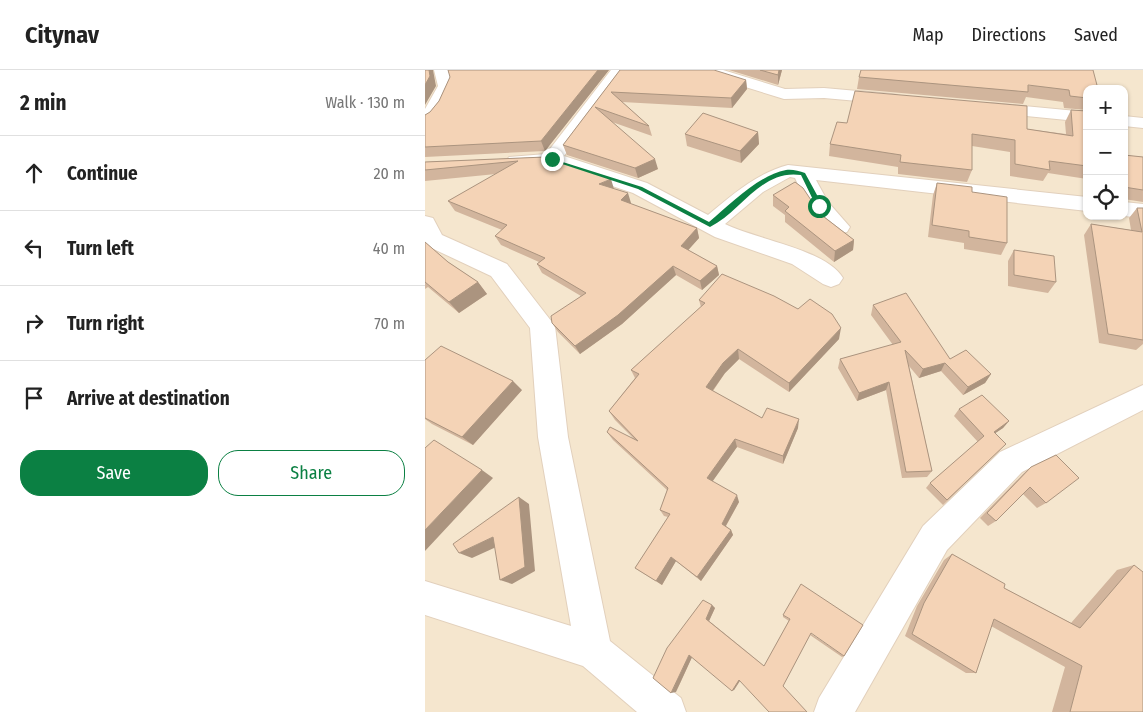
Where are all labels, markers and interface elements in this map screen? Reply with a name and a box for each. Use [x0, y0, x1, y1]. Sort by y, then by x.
text: Citynav [25, 21, 99, 49]
text: Map [912, 24, 944, 46]
text: Directions [972, 24, 1046, 46]
text: Saved [1074, 24, 1118, 46]
map controls [1083, 85, 1128, 220]
button: + [1083, 85, 1128, 130]
text: 2 min [20, 90, 67, 116]
text: Walk · 130 m [325, 93, 405, 112]
button: − [1083, 130, 1128, 175]
route end [541, 148, 564, 171]
icon: ahead [20, 159, 48, 187]
text: Continue [67, 162, 138, 185]
text: 20 m [374, 164, 405, 183]
button: locate [1083, 175, 1128, 220]
route start [808, 195, 831, 218]
icon: left [20, 234, 48, 262]
text: Turn left [67, 237, 134, 260]
text: 40 m [373, 239, 405, 258]
icon: right [20, 309, 48, 337]
text: Turn right [67, 312, 144, 335]
text: 70 m [374, 314, 405, 333]
icon: arrive [20, 384, 48, 412]
text: Arrive at destination [67, 387, 230, 410]
button: Save [20, 450, 208, 496]
button: Share [218, 450, 405, 496]

